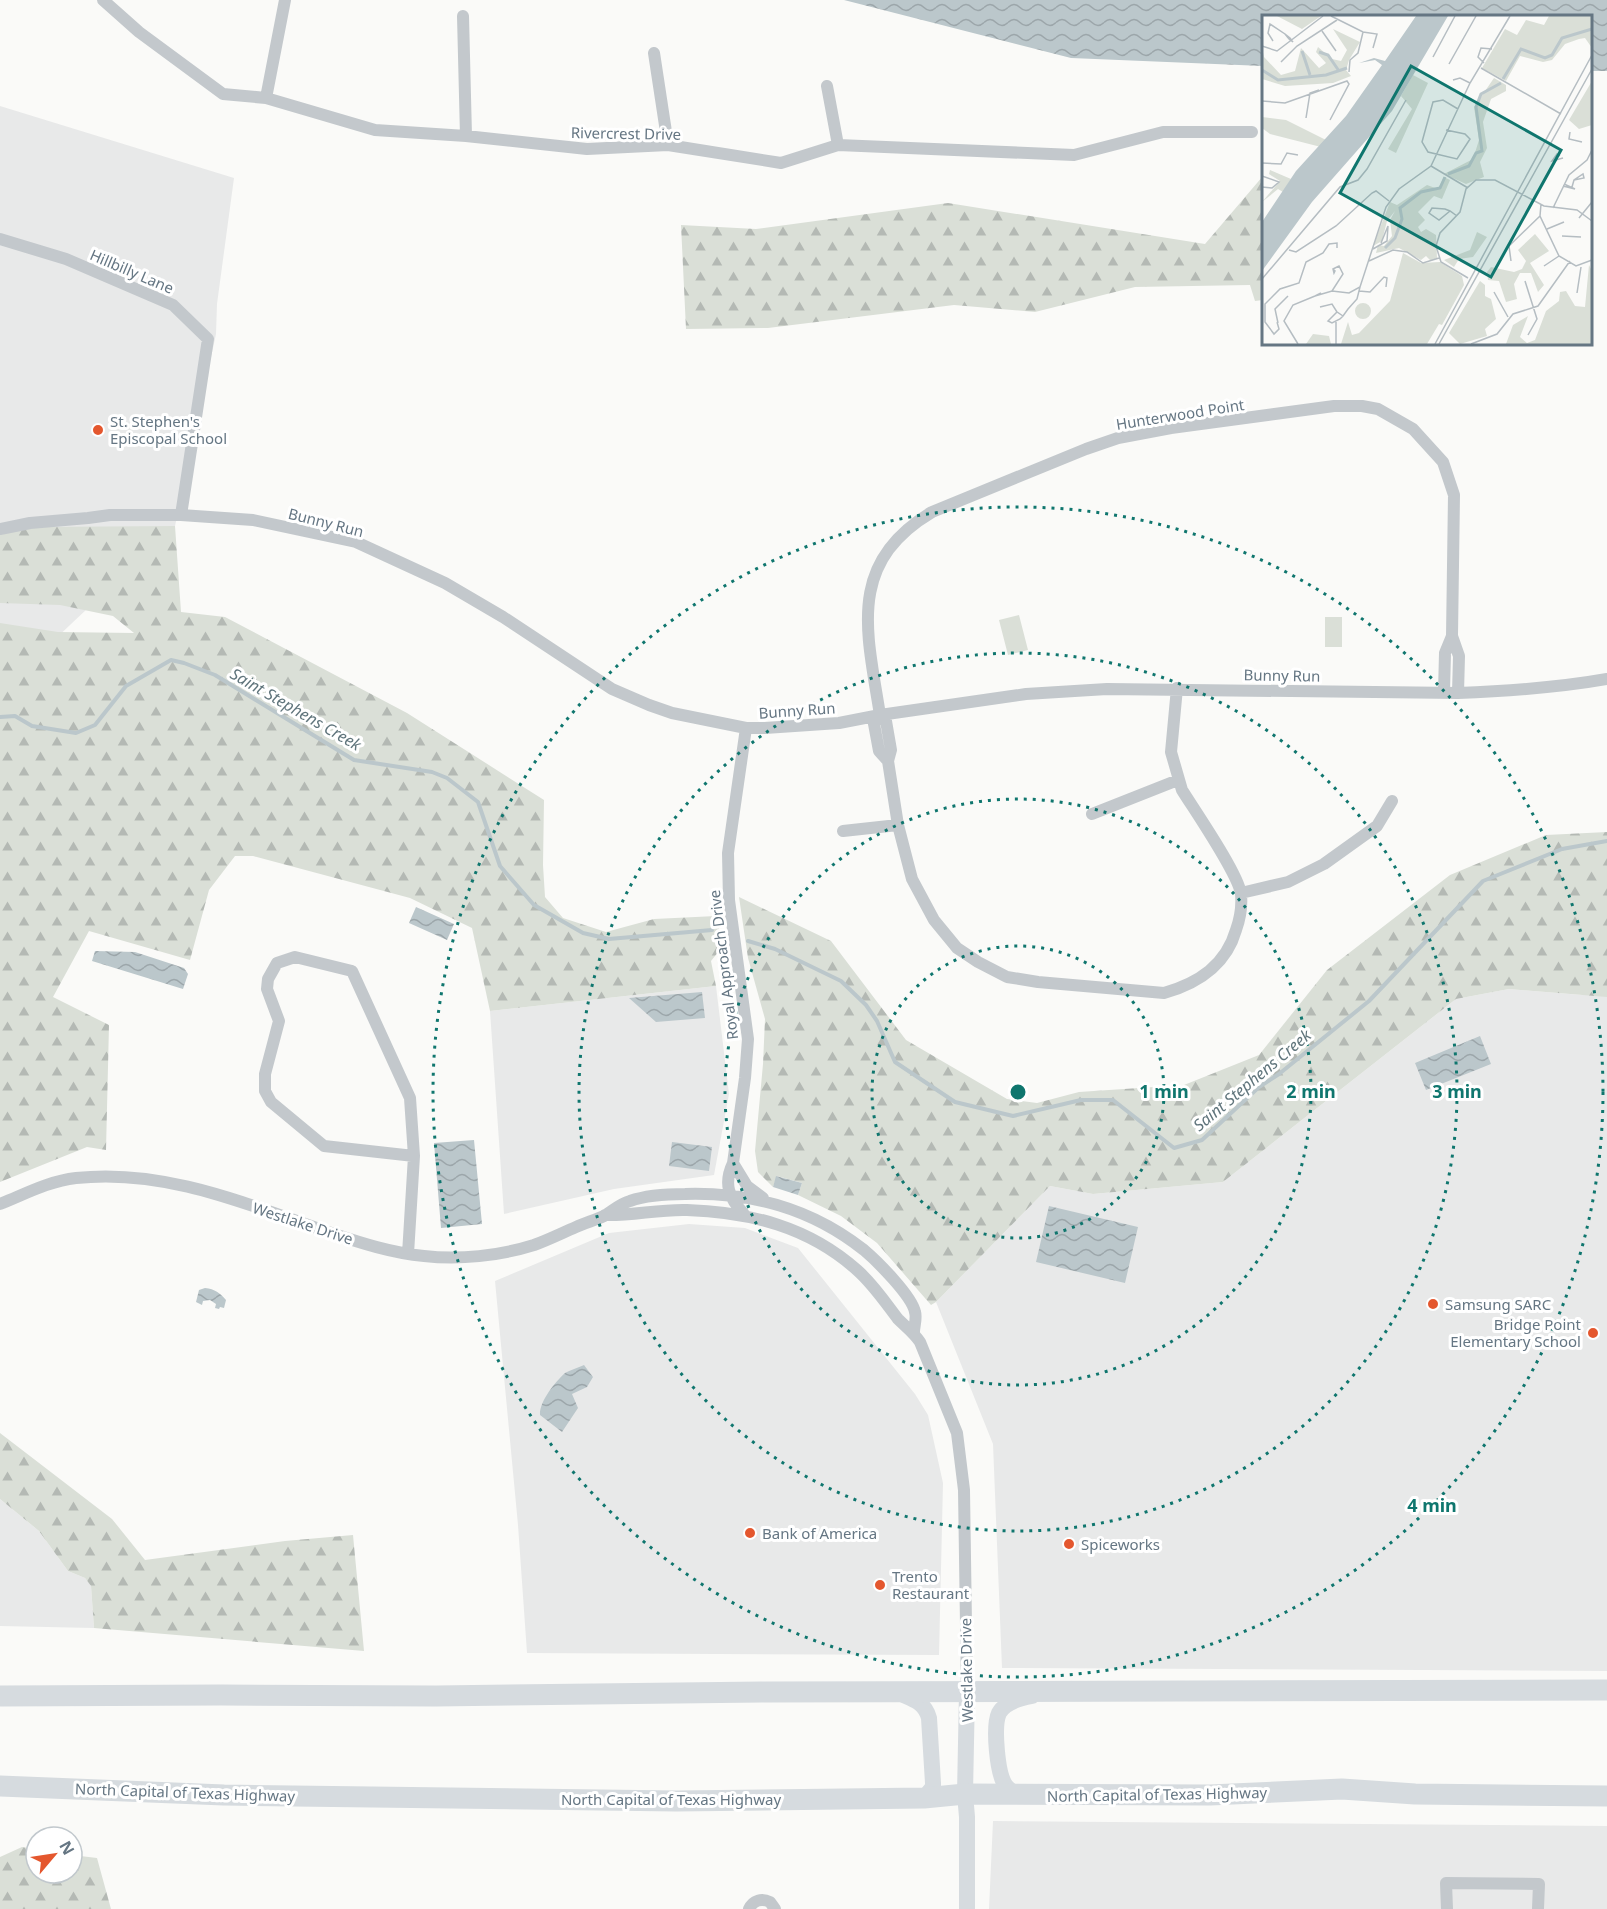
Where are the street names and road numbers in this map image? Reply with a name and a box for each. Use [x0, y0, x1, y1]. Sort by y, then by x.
street label: Rivercrest Drive [571, 122, 681, 144]
street label: Hillbilly Lane [87, 244, 177, 298]
street label: Hunterwood Point [1114, 394, 1246, 434]
street label: Bunny Run [286, 503, 366, 541]
street label: Bunny Run [1243, 664, 1321, 686]
street label: Bunny Run [758, 697, 836, 723]
street label: Royal Approach Drive [704, 889, 742, 1041]
street label: Westlake Drive [250, 1197, 356, 1249]
street label: Westlake Drive [955, 1618, 977, 1722]
street label: North Capital of Texas Highway [75, 1778, 296, 1806]
street label: North Capital of Texas Highway [1047, 1782, 1268, 1806]
street label: North Capital of Texas Highway [561, 1789, 781, 1809]

